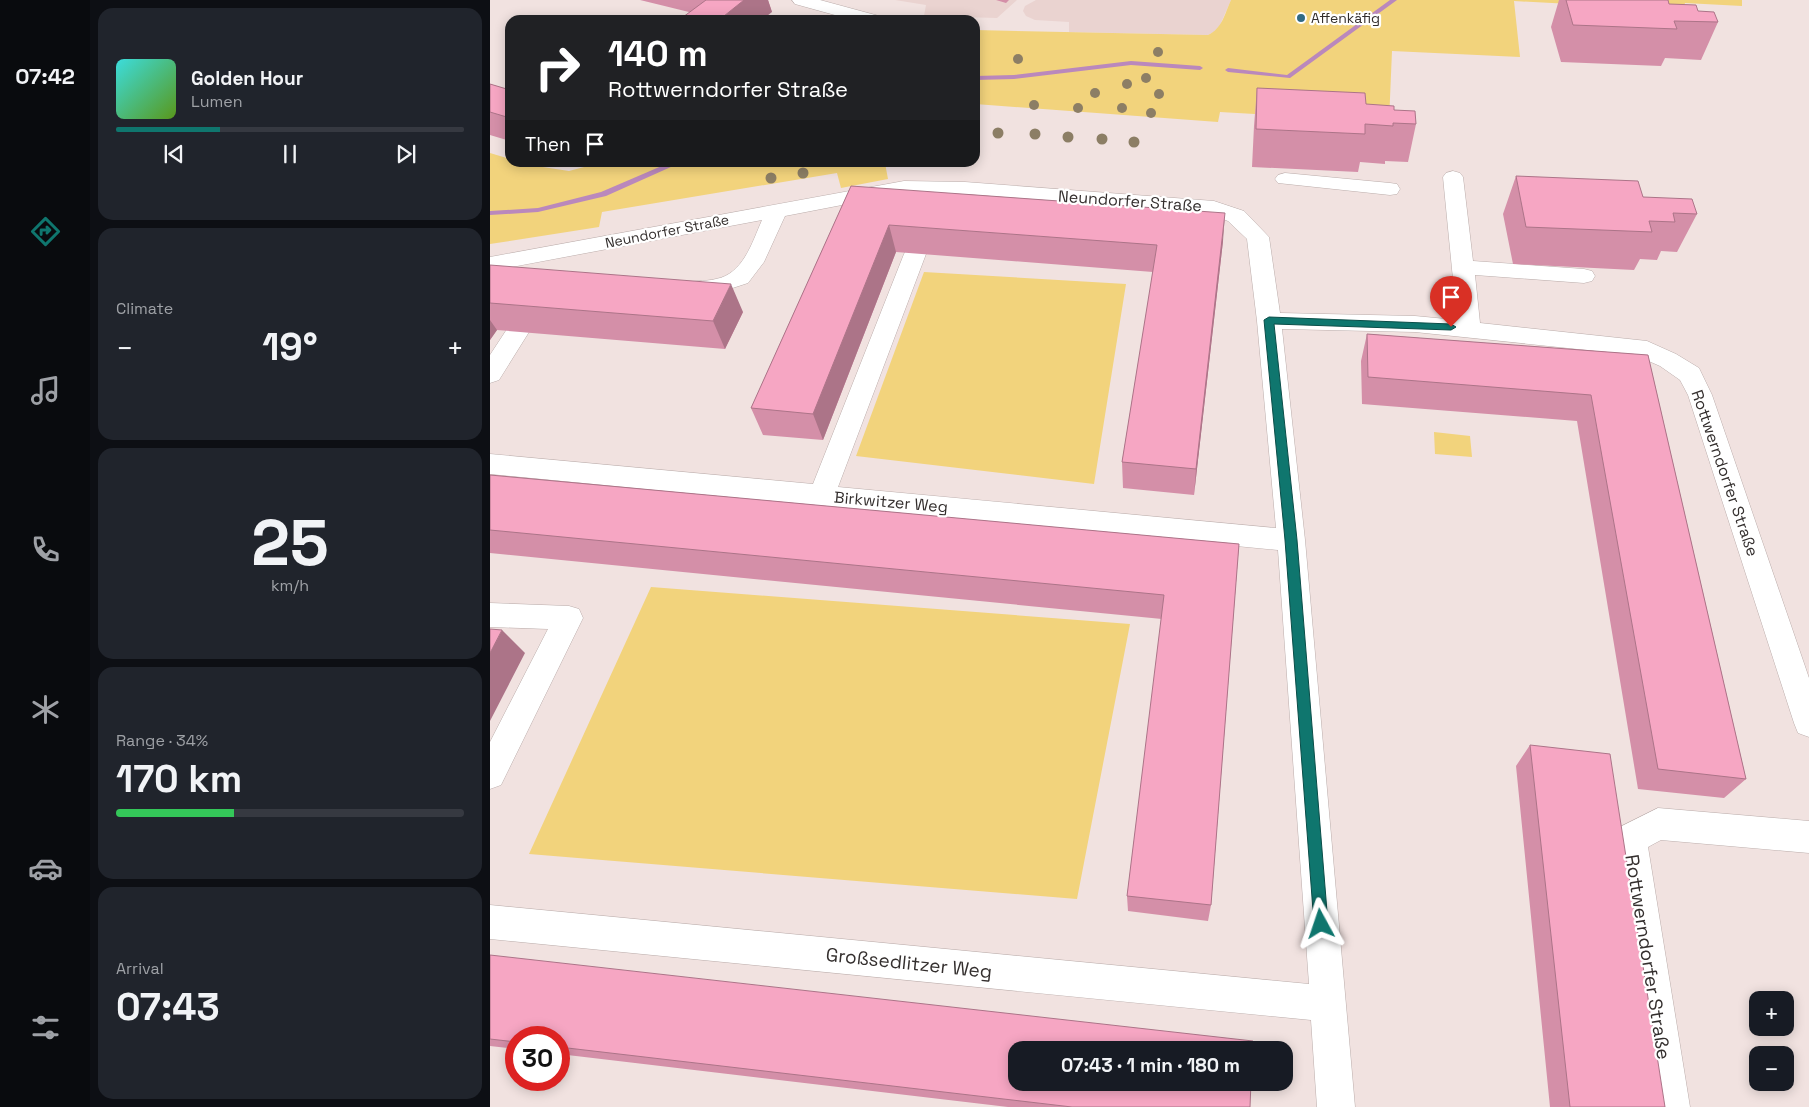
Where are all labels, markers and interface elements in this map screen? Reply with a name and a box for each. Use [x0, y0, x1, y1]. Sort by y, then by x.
place label: Affenkäfig [1311, 9, 1380, 27]
marker: Affenkäfig [1295, 12, 1307, 24]
text: 140 m [608, 32, 708, 76]
icon: right [525, 35, 590, 100]
text: 07:42 [15, 62, 75, 90]
text: Golden Hour [191, 66, 303, 91]
text: Rottwerndorfer Straße [608, 75, 848, 103]
text: Lumen [191, 91, 243, 112]
icon: arrive [581, 130, 609, 158]
text: Then [525, 132, 571, 157]
icon: previous [160, 140, 188, 168]
icon: pause [276, 140, 304, 168]
icon: next [392, 140, 420, 168]
street label: Neundorfer Straße [1058, 186, 1202, 216]
street label: Neundorfer Straße [603, 210, 731, 252]
icon: directions [28, 214, 63, 249]
pin [1430, 276, 1472, 327]
icon: arrive [1437, 283, 1465, 311]
text: Climate [116, 298, 173, 319]
text: 19° [262, 323, 318, 371]
text: − [116, 330, 133, 366]
text: + [447, 330, 464, 366]
icon: music [28, 373, 63, 408]
street label: Rottwerndorfer Straße [1687, 387, 1763, 559]
street label: Birkwitzer Weg [833, 487, 949, 517]
text: 25 [251, 501, 329, 584]
icon: phone [28, 532, 63, 567]
text: km/h [271, 575, 309, 596]
icon: climate [28, 692, 63, 727]
text: Range · 34% [116, 730, 208, 751]
text: 170 km [116, 755, 242, 803]
icon: car [28, 851, 63, 886]
street label: Rottwerndorfer Straße [1619, 853, 1677, 1061]
position arrow [1294, 897, 1346, 949]
street label: Großsedlitzer Weg [825, 942, 993, 984]
text: Arrival [116, 958, 164, 979]
text: 07:43 [116, 983, 220, 1031]
map controls [1749, 991, 1794, 1091]
button: + [1749, 991, 1794, 1036]
icon: filters [28, 1010, 63, 1045]
speed limit sign: 30 [505, 1026, 570, 1091]
button: − [1749, 1046, 1794, 1091]
text: 07:43 · 1 min · 180 m [1061, 1053, 1240, 1078]

